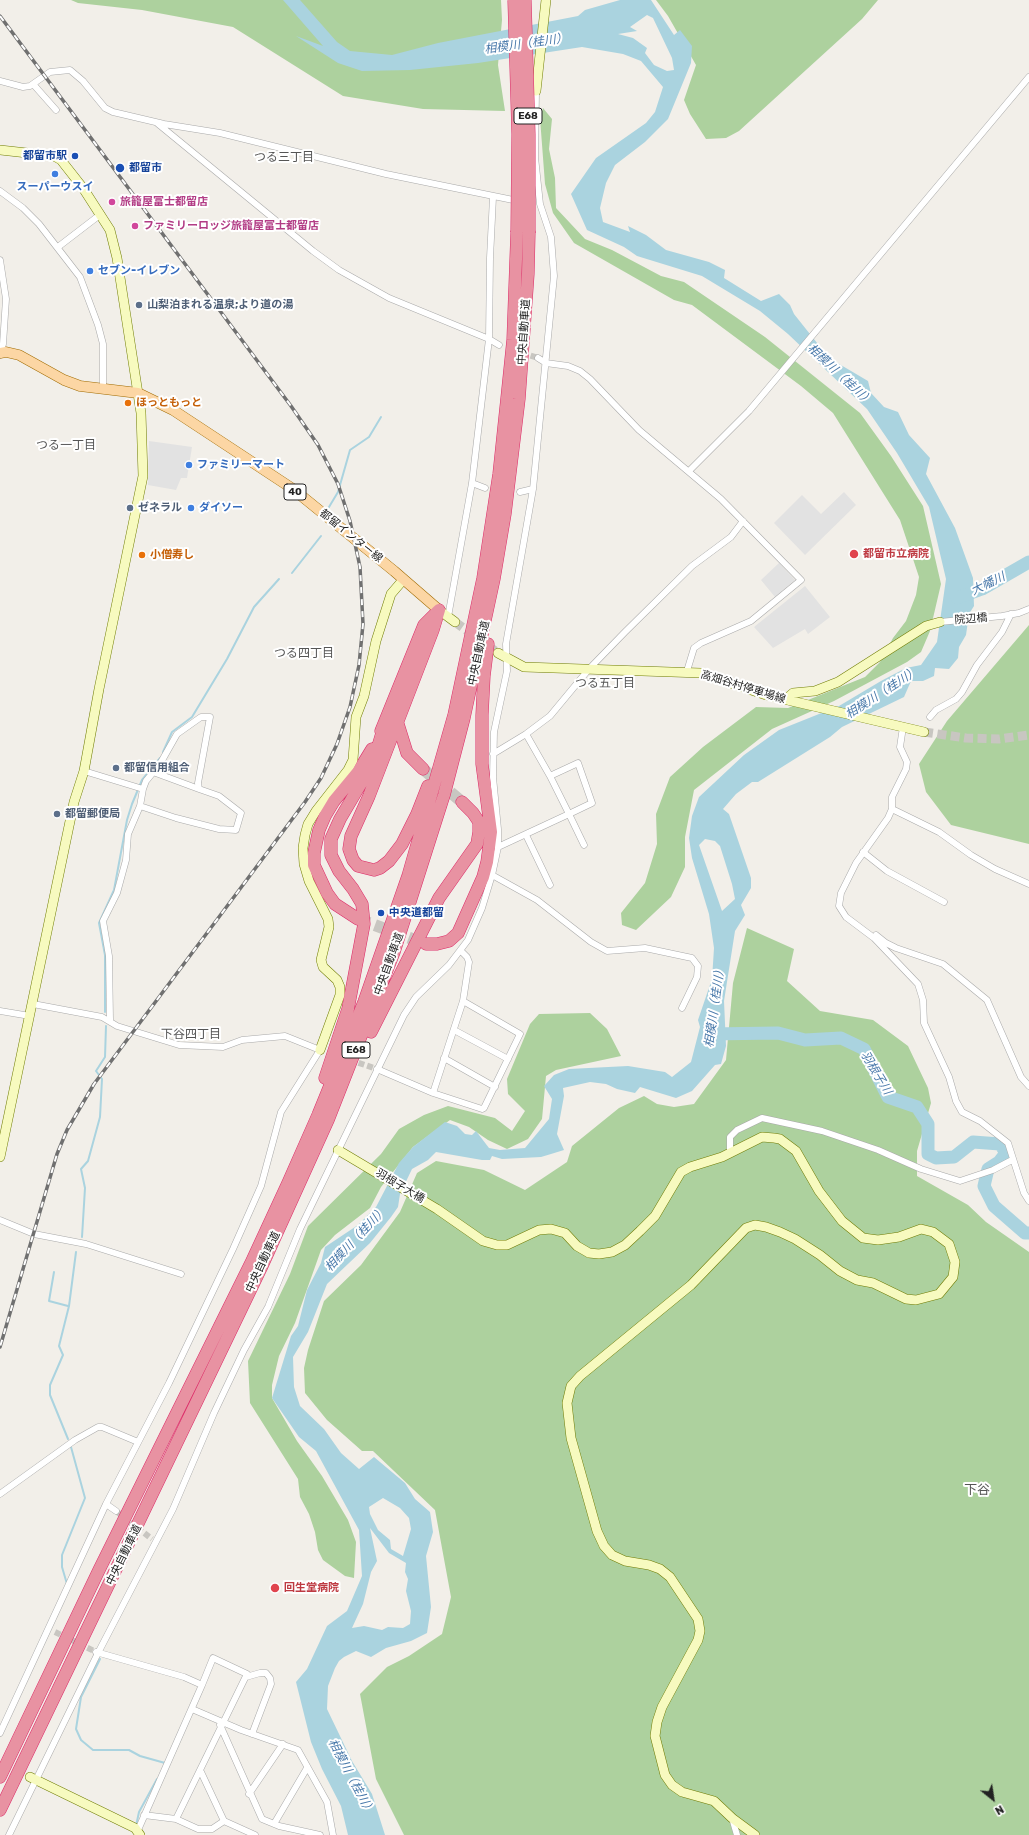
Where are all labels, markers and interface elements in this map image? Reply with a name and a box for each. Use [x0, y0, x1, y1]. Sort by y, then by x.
water label: 相模川（桂川） [483, 31, 569, 57]
road number: E68 [514, 108, 542, 124]
place label: 都留市駅 [23, 149, 67, 163]
marker: 都留市駅 [70, 151, 80, 161]
district label: つる三丁目 [254, 151, 314, 165]
place label: 都留市 [129, 161, 162, 175]
marker: 都留市 [114, 162, 126, 174]
marker: スーパーウスイ [50, 169, 60, 179]
place label: スーパーウスイ [17, 180, 93, 194]
place label: 旅籠屋富士都留店 [120, 195, 208, 209]
marker: 旅籠屋富士都留店 [107, 197, 117, 207]
place label: ファミリーロッジ旅籠屋富士都留店 [143, 219, 319, 233]
marker: ファミリーロッジ旅籠屋富士都留店 [130, 221, 140, 231]
place label: セブン-イレブン [98, 264, 180, 278]
marker: セブン-イレブン [85, 266, 95, 276]
place label: 山梨泊まれる温泉;より道の湯 [147, 298, 293, 312]
street label: 中央自動車道 [515, 299, 533, 365]
marker: 山梨泊まれる温泉;より道の湯 [134, 300, 144, 310]
water label: 相模川（桂川） [804, 341, 876, 409]
place label: ほっともっと [136, 396, 202, 410]
marker: ほっともっと [123, 398, 133, 408]
district label: つる一丁目 [36, 439, 96, 453]
place label: ファミリーマート [197, 458, 285, 472]
marker: ファミリーマート [184, 460, 194, 470]
road number: 40 [284, 484, 306, 500]
place label: ゼネラル [138, 501, 182, 515]
place label: ダイソー [199, 501, 243, 515]
marker: ゼネラル [125, 503, 135, 513]
marker: ダイソー [186, 503, 196, 513]
street label: 都留インター線 [317, 507, 385, 565]
place label: 都留市立病院 [863, 547, 929, 561]
place label: 小僧寿し [150, 548, 194, 562]
marker: 都留市立病院 [848, 548, 860, 560]
marker: 小僧寿し [137, 550, 147, 560]
water label: 大幡川 [969, 570, 1007, 598]
street label: 院辺橋 [954, 611, 988, 627]
street label: 中央自動車道 [466, 619, 492, 687]
district label: つる四丁目 [274, 647, 334, 661]
water label: 相模川（桂川） [843, 664, 921, 722]
street label: 高畑谷村停車場線 [699, 668, 787, 706]
district label: つる五丁目 [575, 677, 635, 691]
place label: 都留信用組合 [124, 761, 190, 775]
marker: 都留信用組合 [111, 763, 121, 773]
place label: 都留郵便局 [65, 807, 120, 821]
marker: 都留郵便局 [52, 809, 62, 819]
place label: 中央道都留 [389, 906, 444, 920]
marker: 中央道都留 [376, 908, 386, 918]
street label: 中央自動車道 [372, 931, 406, 997]
water label: 相模川（桂川） [702, 963, 728, 1049]
district label: 下谷四丁目 [161, 1028, 221, 1042]
road number: E68 [342, 1042, 370, 1058]
water label: 羽根子川 [857, 1049, 895, 1097]
street label: 羽根子大橋 [373, 1166, 427, 1206]
water label: 相模川（桂川） [322, 1203, 390, 1275]
street label: 中央自動車道 [243, 1229, 283, 1295]
district label: 下谷 [964, 1482, 990, 1498]
street label: 中央自動車道 [104, 1522, 144, 1588]
place label: 回生堂病院 [284, 1581, 339, 1595]
marker: 回生堂病院 [269, 1582, 281, 1594]
water label: 相模川（桂川） [325, 1737, 377, 1817]
north arrow [973, 1779, 1013, 1819]
text: N [993, 1802, 1006, 1817]

